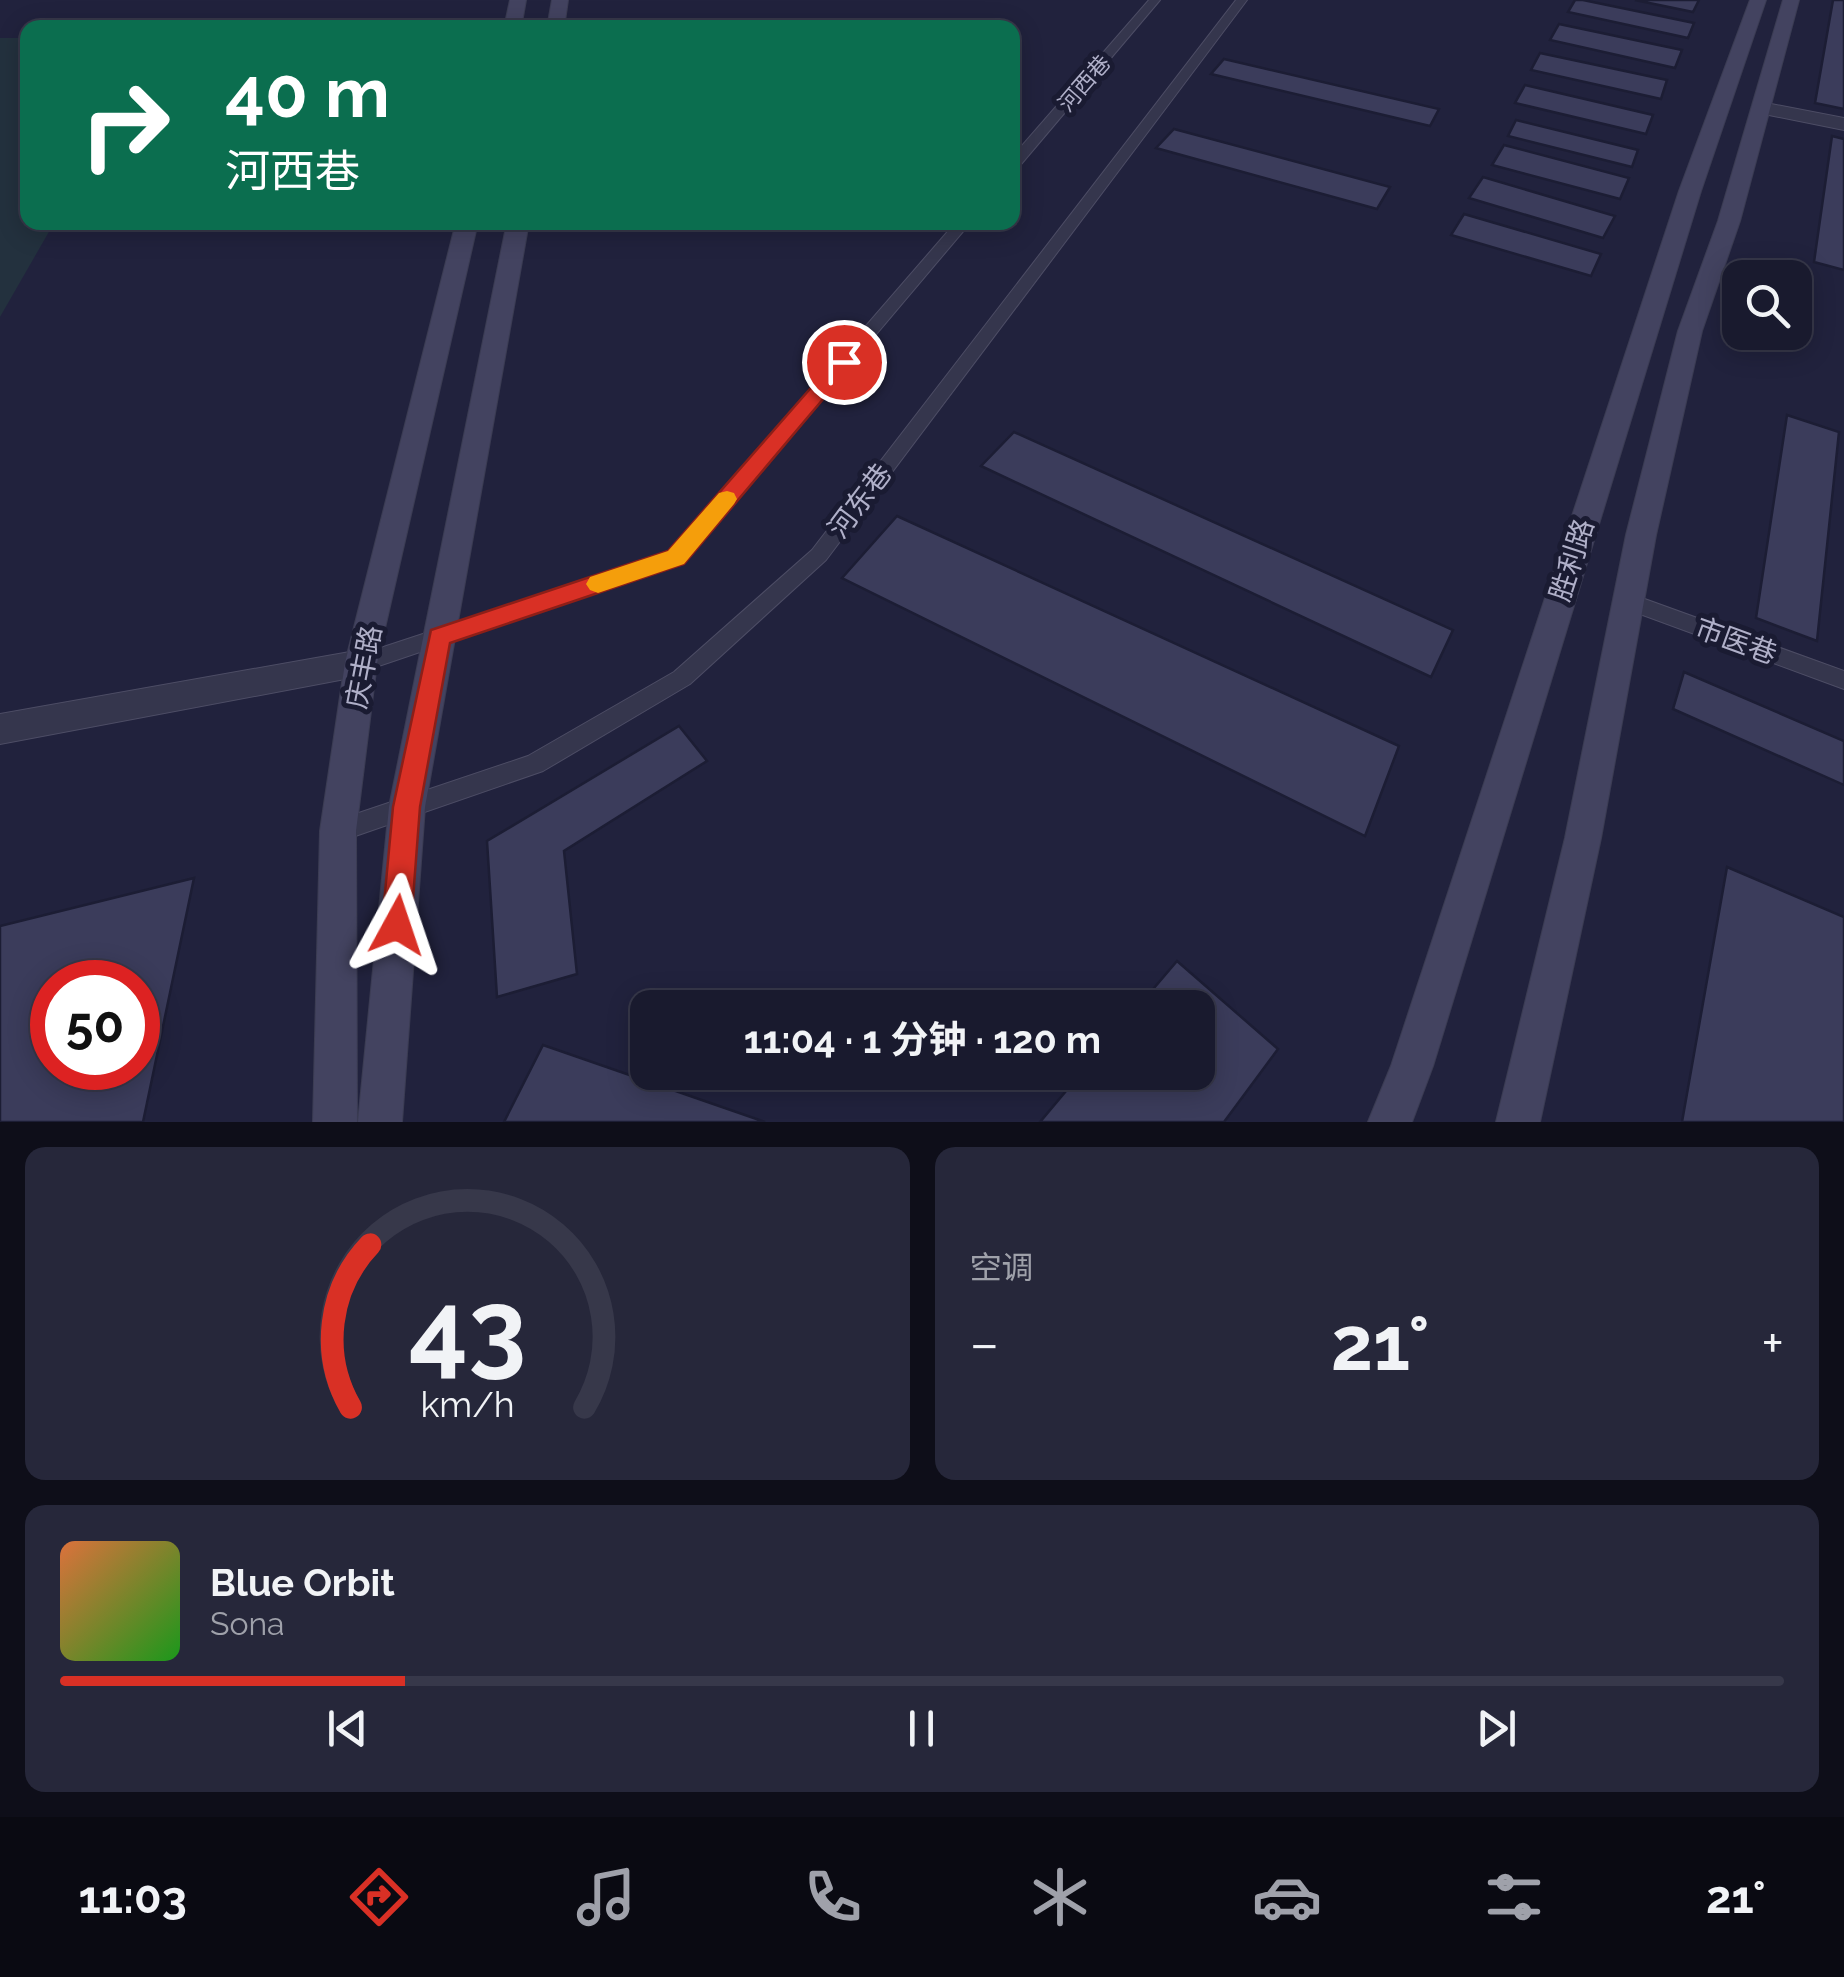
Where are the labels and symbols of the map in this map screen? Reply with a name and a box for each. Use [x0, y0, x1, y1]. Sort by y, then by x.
street label: 河西巷 [1053, 50, 1115, 116]
pin [802, 320, 887, 405]
street label: 河东巷 [822, 458, 898, 544]
street label: 胜利路 [1543, 515, 1601, 605]
street label: 市医巷 [1691, 611, 1781, 671]
street label: 庆丰路 [340, 623, 388, 711]
position arrow [345, 873, 449, 977]
speed limit sign: 50 [30, 960, 160, 1090]

